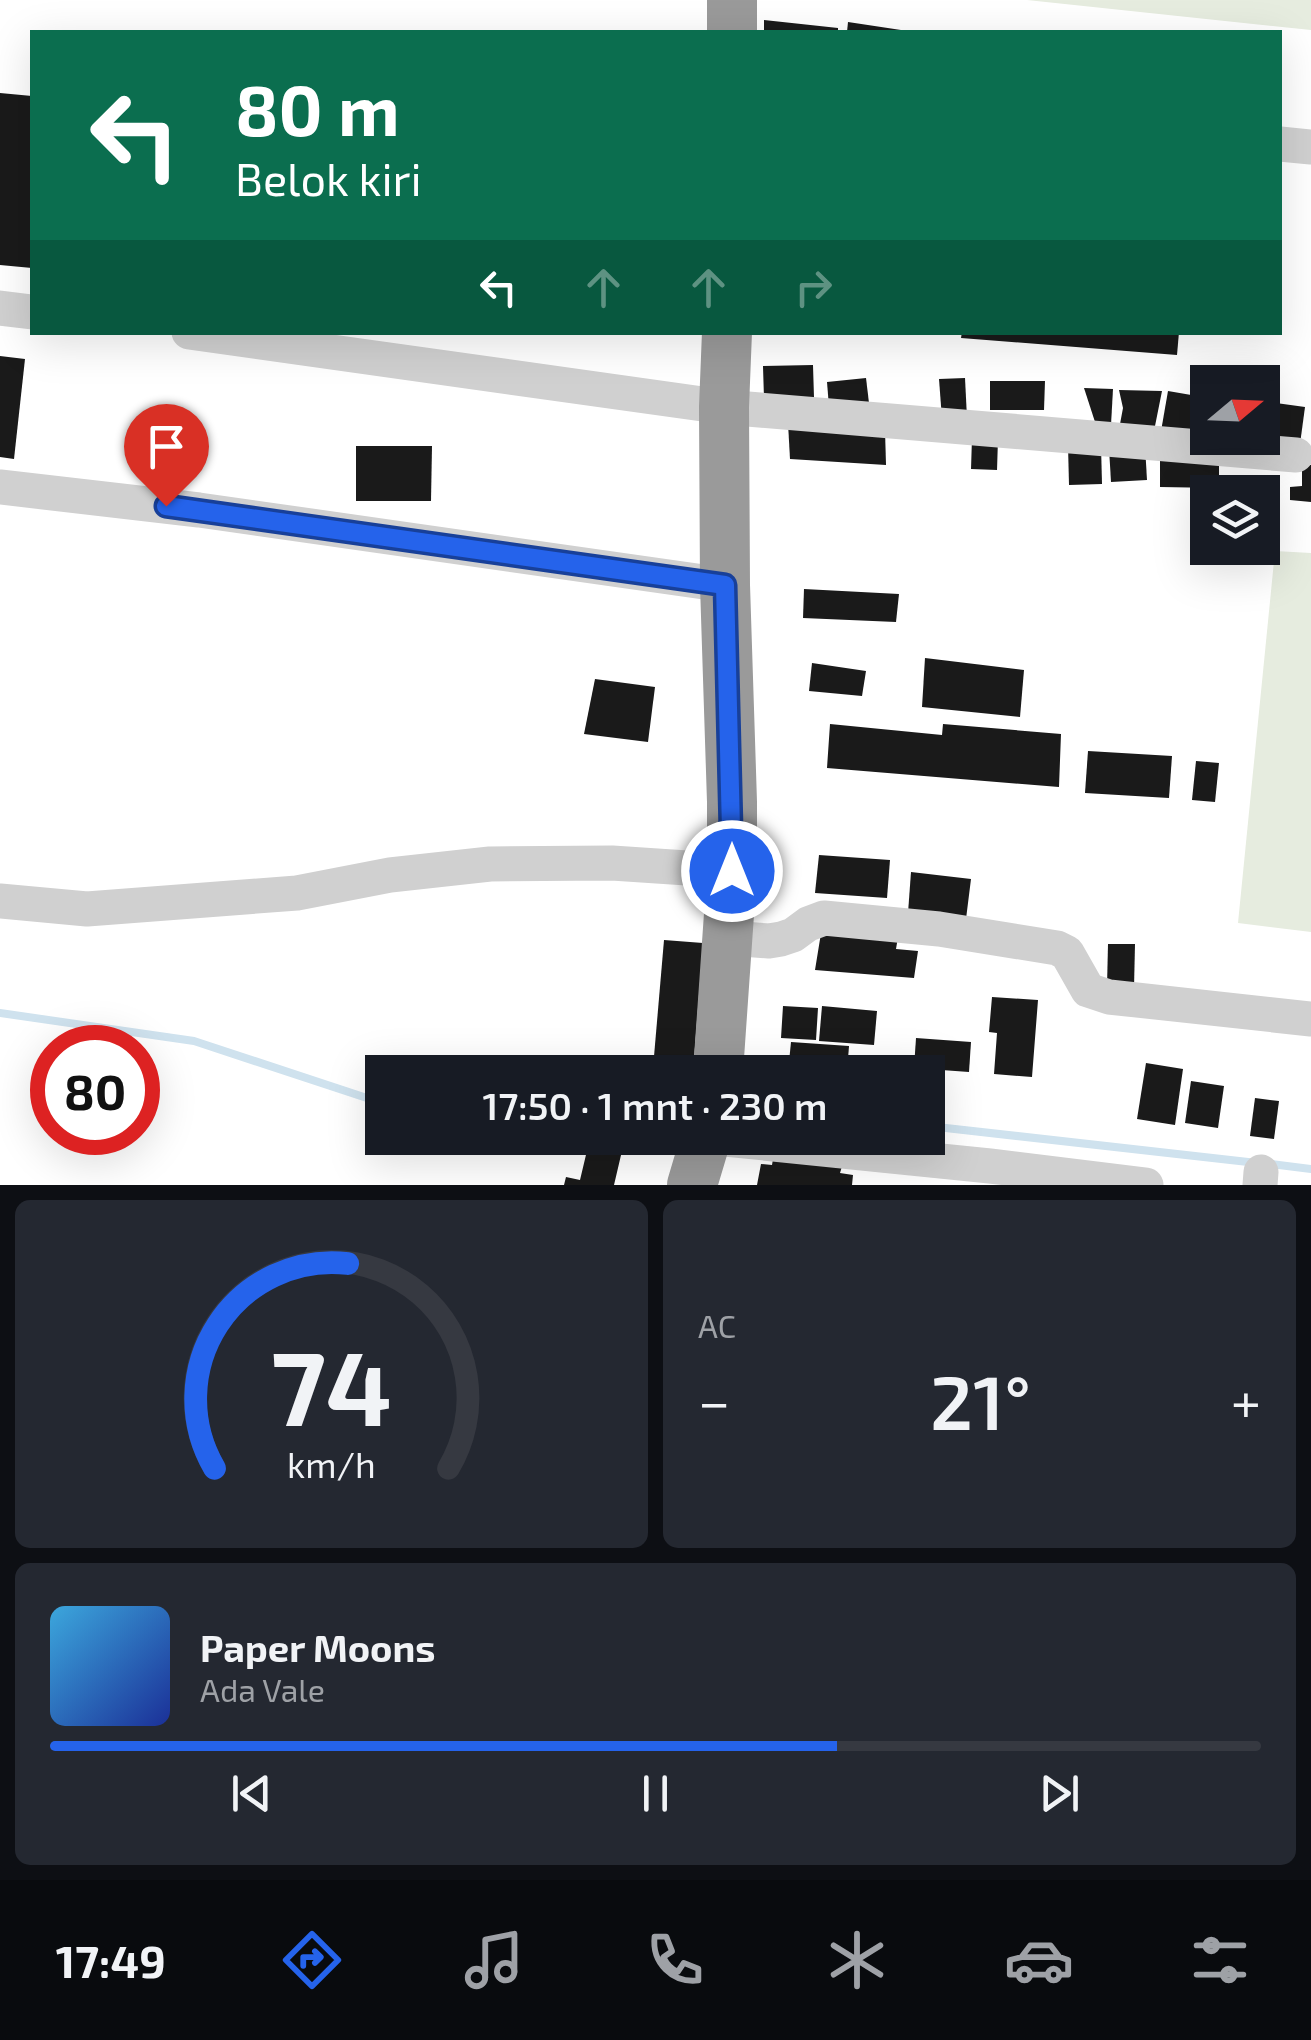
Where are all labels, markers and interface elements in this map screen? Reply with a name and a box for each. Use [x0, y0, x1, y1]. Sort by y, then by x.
text: 80 m [235, 66, 400, 150]
icon: left [70, 70, 200, 200]
text: Belok kiri [235, 151, 422, 205]
icon: left [471, 260, 526, 315]
icon: ahead [576, 260, 631, 315]
icon: ahead [681, 260, 736, 315]
icon: right [786, 260, 841, 315]
north arrow [1190, 365, 1280, 455]
map controls [1190, 365, 1280, 565]
pin [124, 404, 209, 507]
icon: arrive [139, 419, 194, 474]
button: layers [1190, 475, 1280, 565]
position arrow [680, 819, 784, 923]
speed limit sign: 80 [30, 1025, 160, 1155]
text: 17:50 · 1 mnt · 230 m [483, 1082, 827, 1128]
text: AC [698, 1306, 736, 1344]
text: 74 [271, 1322, 392, 1447]
text: 21° [930, 1355, 1031, 1445]
text: − [698, 1367, 730, 1433]
text: + [1231, 1367, 1261, 1433]
text: km/h [287, 1442, 376, 1485]
text: Paper Moons [200, 1624, 436, 1670]
text: Ada Vale [200, 1670, 325, 1708]
icon: previous [224, 1766, 279, 1821]
icon: pause [628, 1766, 683, 1821]
icon: next [1032, 1766, 1087, 1821]
icon: directions [277, 1925, 347, 1995]
icon: music [459, 1925, 529, 1995]
icon: phone [640, 1925, 710, 1995]
icon: climate [822, 1925, 892, 1995]
icon: car [1004, 1925, 1074, 1995]
icon: filters [1185, 1925, 1255, 1995]
text: 17:49 [56, 1933, 166, 1987]

